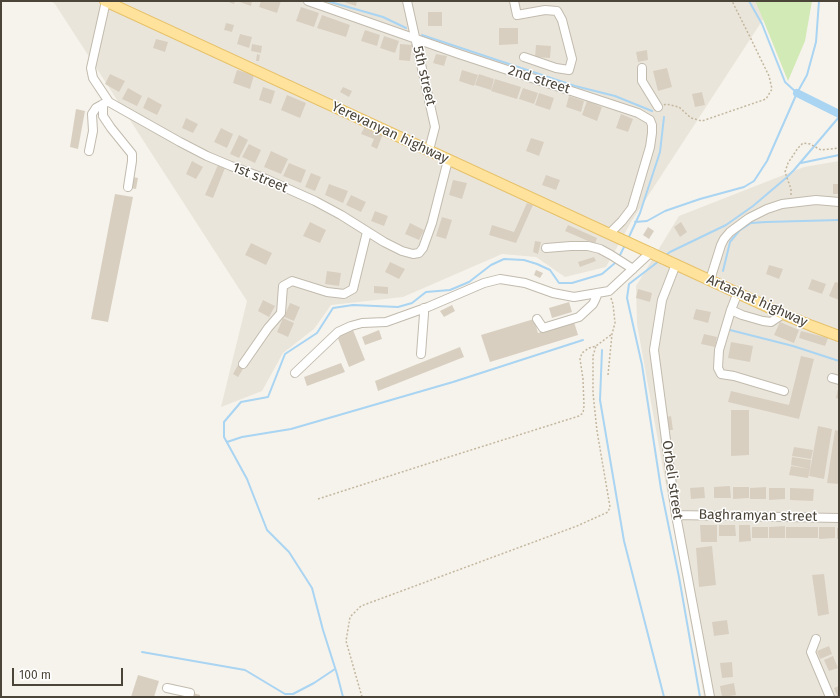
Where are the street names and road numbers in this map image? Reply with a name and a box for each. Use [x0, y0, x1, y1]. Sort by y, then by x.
street label: 5th street [409, 45, 439, 107]
street label: 2nd street [506, 62, 572, 98]
street label: Yerevanyan highway [329, 98, 451, 168]
street label: 1st street [230, 159, 290, 197]
street label: Artashat highway [704, 271, 810, 331]
street label: Orbeli street [658, 439, 686, 521]
street label: Baghramyan street [698, 507, 818, 525]

